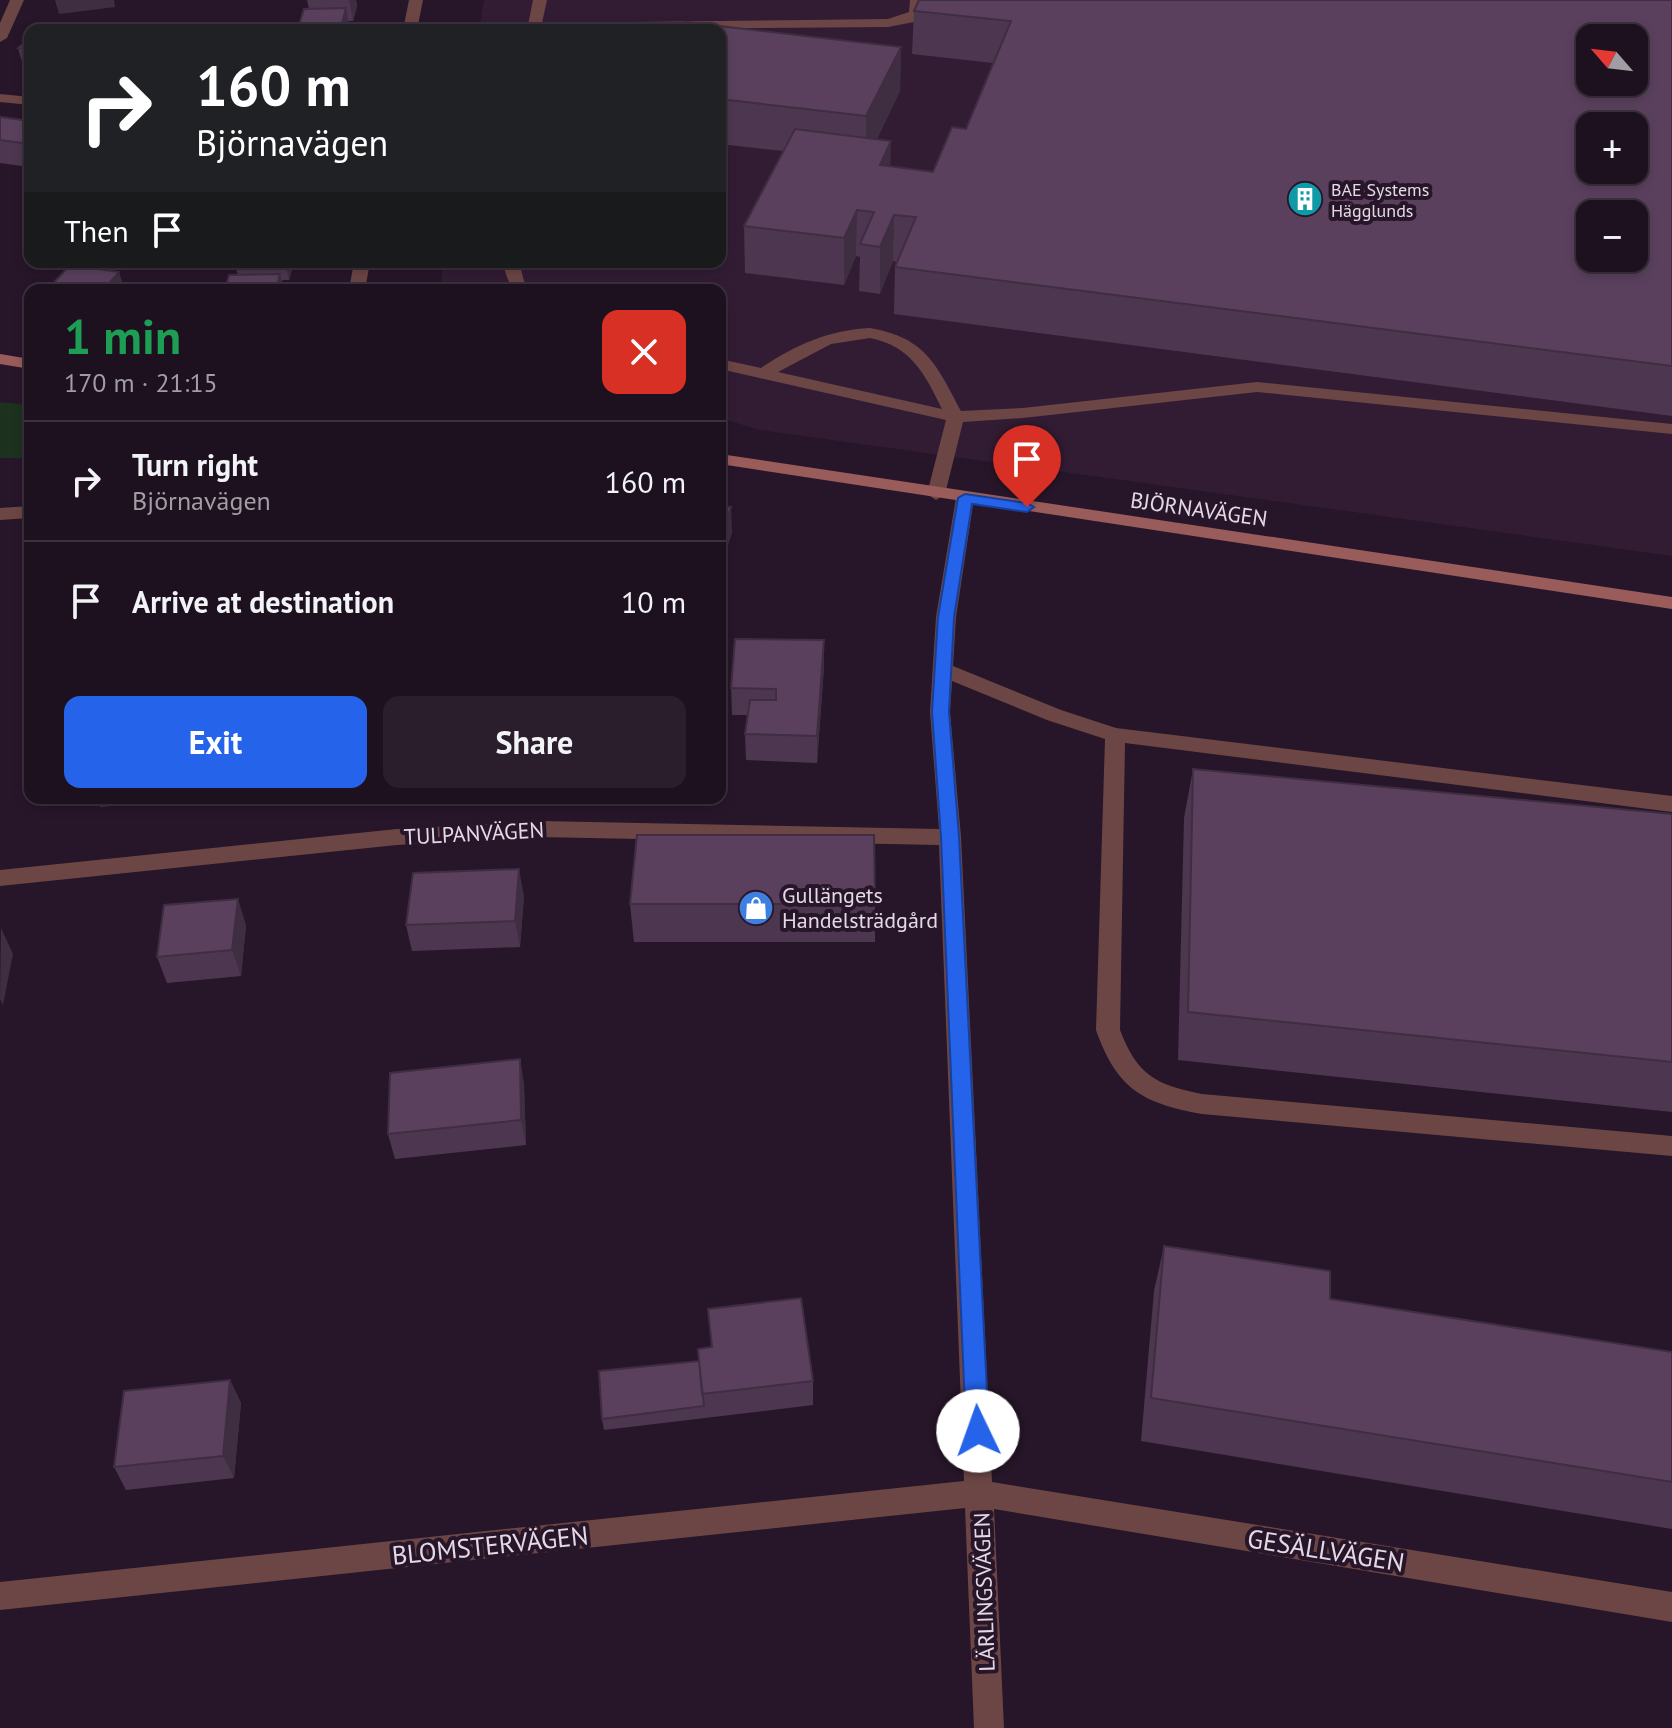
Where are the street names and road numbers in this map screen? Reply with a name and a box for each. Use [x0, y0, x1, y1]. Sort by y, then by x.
street label: BJÖRNAVÄGEN [1129, 486, 1269, 532]
street label: TULPANVÄGEN [403, 815, 545, 851]
street label: LÄRLINGSVÄGEN [967, 1512, 1001, 1672]
street label: BLOMSTERVÄGEN [390, 1518, 590, 1572]
street label: GESÄLLVÄGEN [1245, 1521, 1407, 1579]

